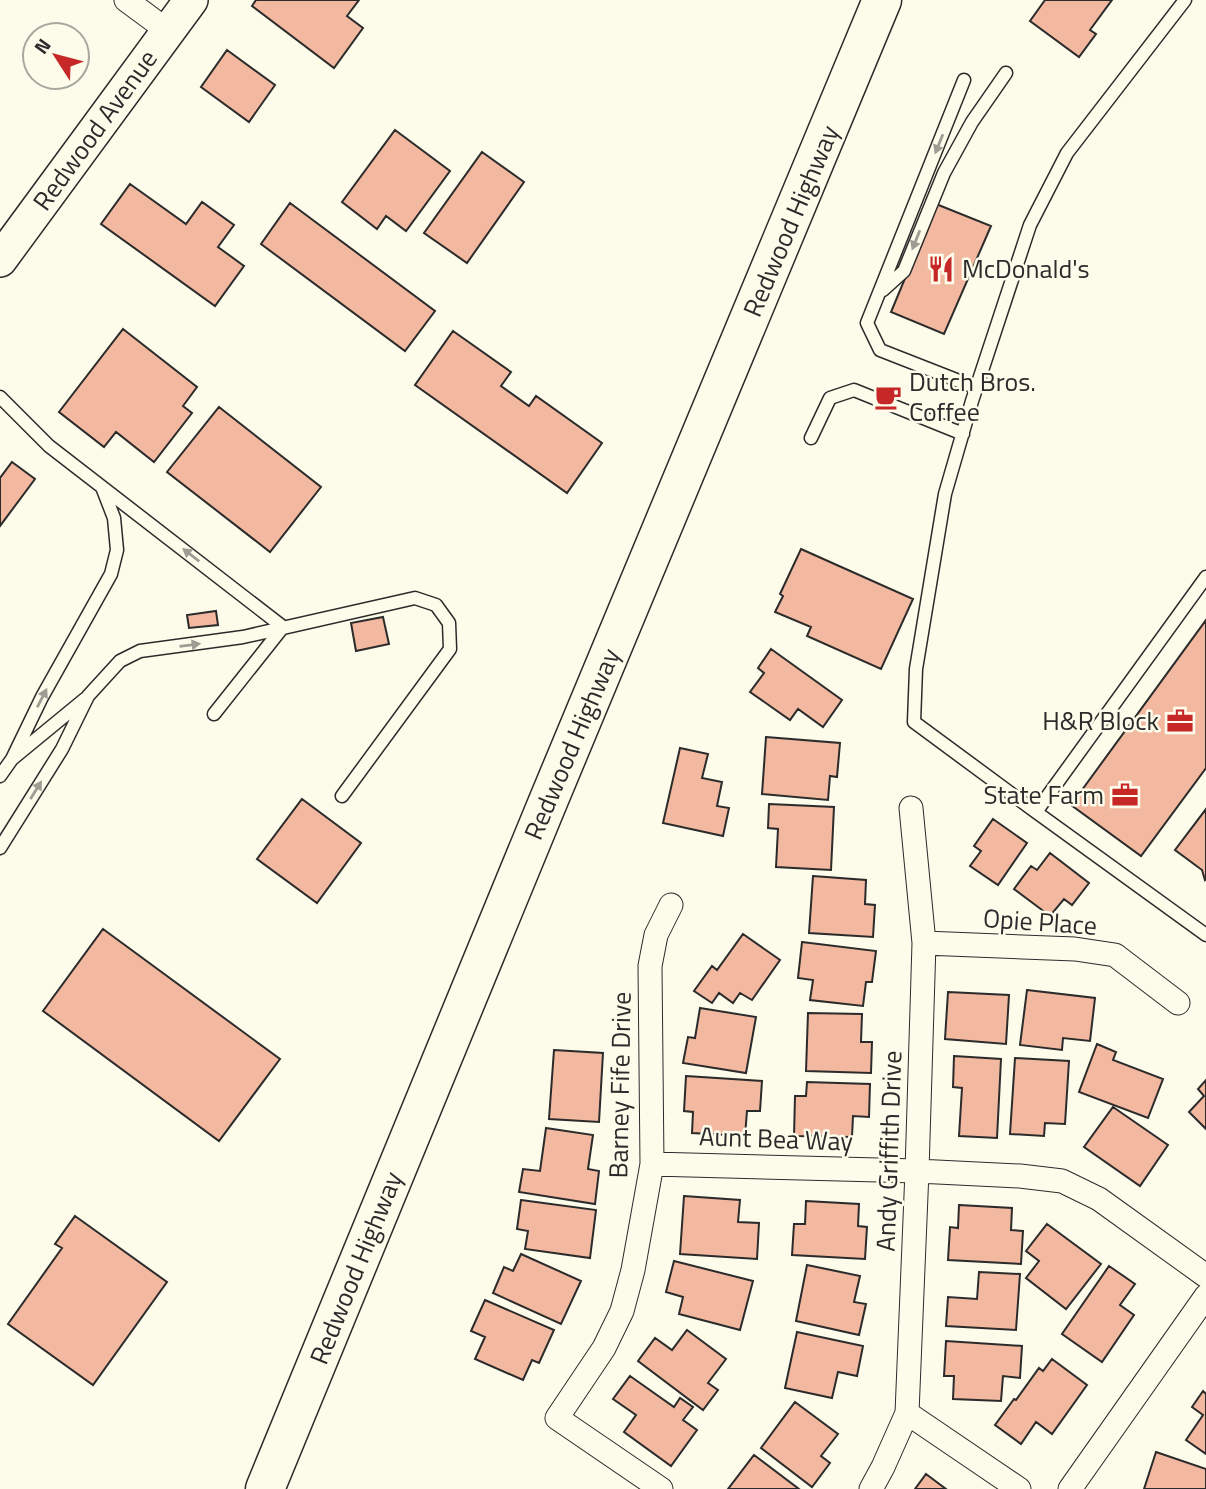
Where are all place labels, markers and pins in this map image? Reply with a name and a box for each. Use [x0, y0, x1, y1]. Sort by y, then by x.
place label: McDonald's [962, 249, 1090, 288]
restaurant icon: McDonald's [926, 254, 956, 284]
place label: Dutch Bros. Coffee [909, 362, 1036, 431]
cafe icon: Dutch Bros. Coffee [873, 382, 903, 412]
place label: H&R Block [1042, 701, 1159, 740]
office icon: H&R Block [1165, 706, 1195, 736]
place label: State Farm [983, 775, 1104, 814]
office icon: State Farm [1110, 780, 1140, 810]

